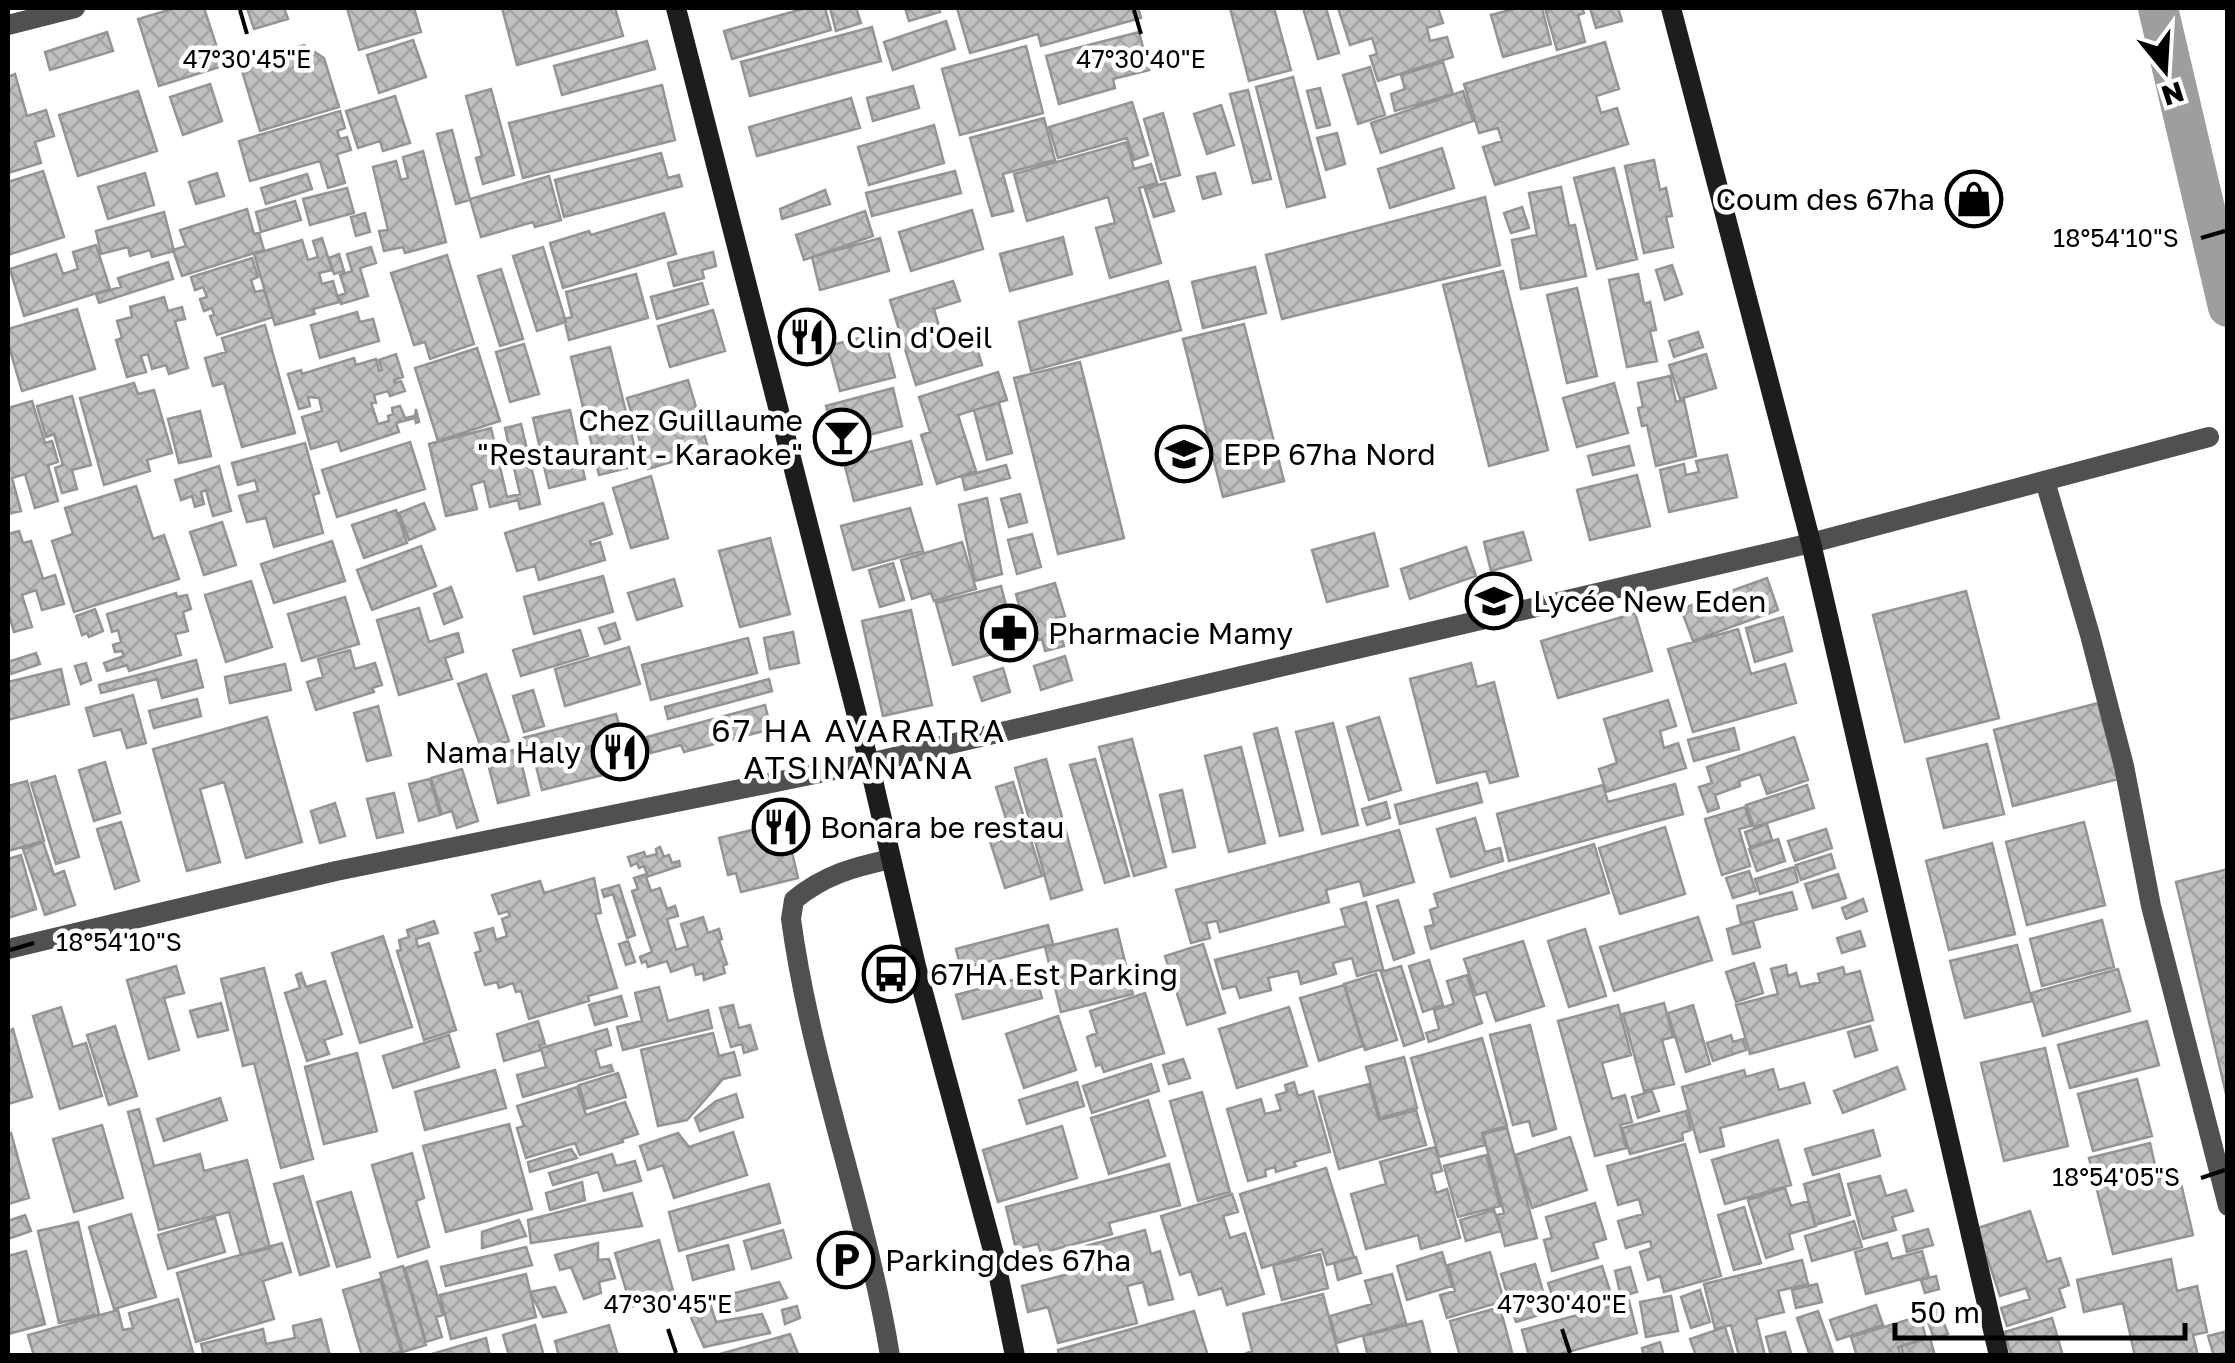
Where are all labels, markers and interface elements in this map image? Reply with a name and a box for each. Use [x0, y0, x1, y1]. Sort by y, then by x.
north arrow [2115, 20, 2215, 120]
text: 47°30'45"E [183, 43, 311, 74]
text: 47°30'40"E [1076, 43, 1206, 74]
text: N [2158, 75, 2188, 113]
shop icon: Coum des 67ha [1944, 169, 2004, 229]
place label: Coum des 67ha [1716, 181, 1935, 217]
text: 18°54'10"S [2053, 222, 2179, 253]
restaurant icon: Clin d'Oeil [777, 307, 837, 367]
place label: Clin d'Oeil [846, 319, 992, 355]
place label: Chez Guillaume "Restaurant - Karaoke" [477, 402, 803, 472]
bar icon: Chez Guillaume "Restaurant - Karaoke" [812, 407, 872, 467]
school or university icon: EPP 67ha Nord [1154, 424, 1214, 484]
place label: EPP 67ha Nord [1223, 436, 1436, 472]
school or university icon: Lycée New Eden [1464, 571, 1524, 631]
place label: Lycée New Eden [1533, 583, 1767, 619]
pharmacy icon: Pharmacie Mamy [979, 603, 1039, 663]
place label: Pharmacie Mamy [1048, 615, 1293, 651]
district label: 67 HA AVARATRA ATSINANANA [711, 711, 1007, 786]
restaurant icon: Nama Haly [590, 722, 650, 782]
place label: Nama Haly [425, 734, 581, 770]
restaurant icon: Bonara be restau [751, 797, 811, 857]
place label: Bonara be restau [820, 809, 1065, 845]
text: 18°54'10"S [56, 926, 182, 957]
bus stop icon: 67HA Est Parking [861, 944, 921, 1004]
place label: 67HA Est Parking [930, 956, 1178, 992]
text: 18°54'05"S [2052, 1161, 2180, 1192]
parking icon: Parking des 67ha [816, 1230, 876, 1290]
place label: Parking des 67ha [885, 1242, 1131, 1278]
scale bar [1895, 1278, 2185, 1340]
text: 47°30'45"E [604, 1288, 732, 1319]
text: 47°30'40"E [1497, 1288, 1627, 1319]
text: 50 m [1910, 1294, 1980, 1330]

